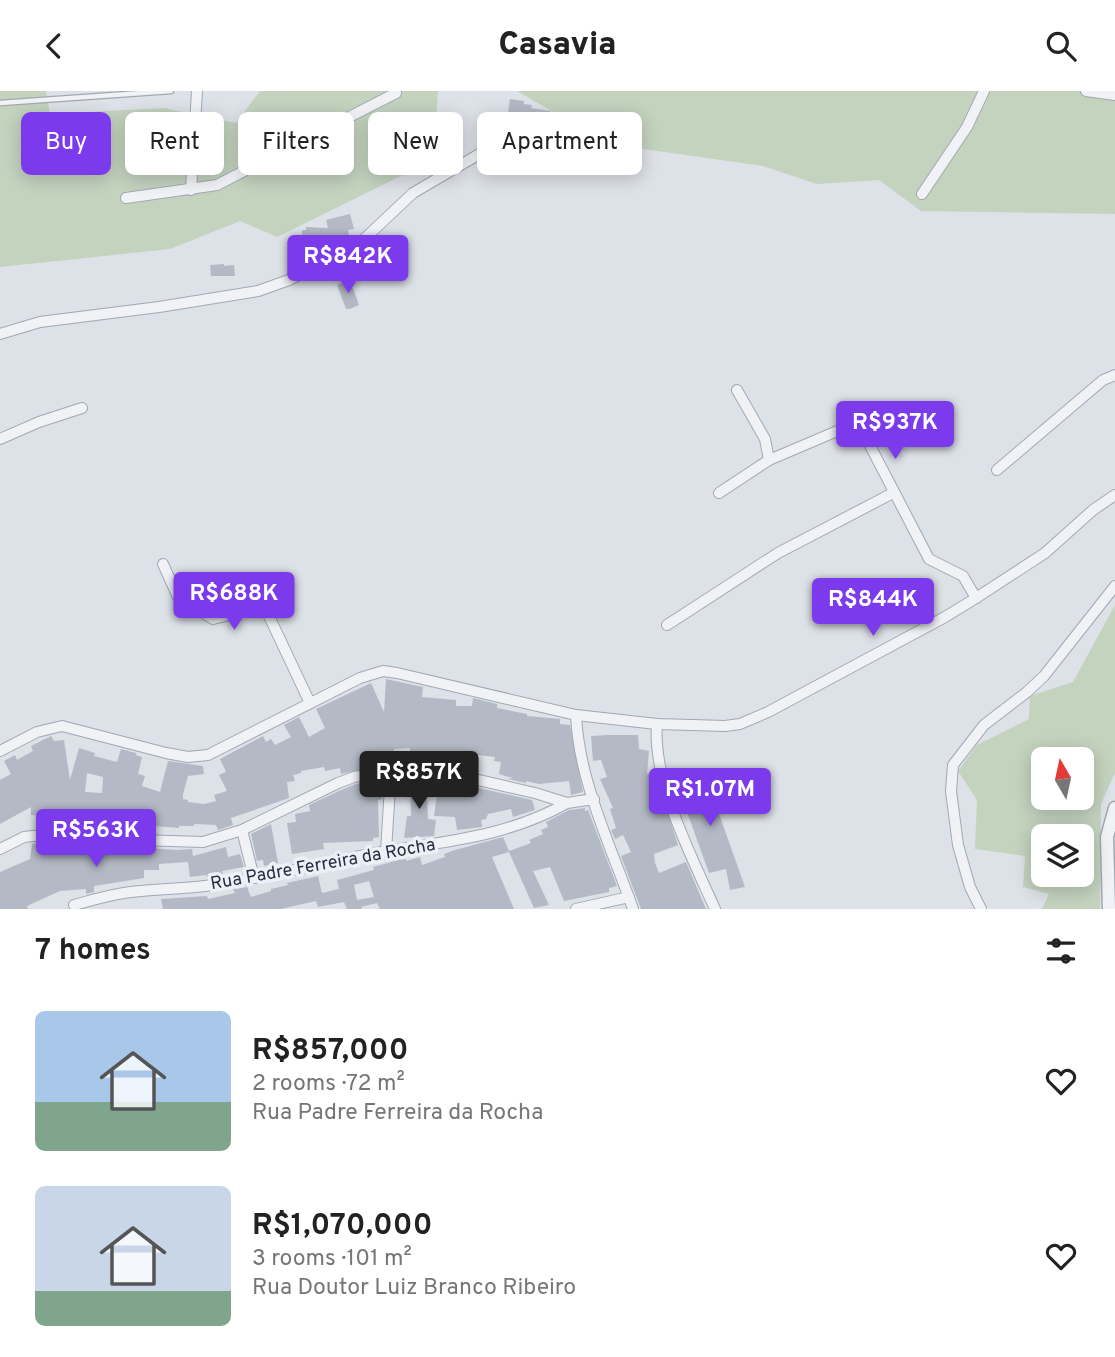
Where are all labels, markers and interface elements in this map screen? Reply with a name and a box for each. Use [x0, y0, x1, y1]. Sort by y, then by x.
text: Casavia [499, 26, 616, 66]
icon: back [35, 27, 73, 65]
icon: search [1042, 27, 1080, 65]
chip: Buy [21, 112, 111, 175]
chip: Rent [125, 112, 224, 175]
chip: Filters [238, 112, 354, 175]
chip: New [368, 112, 463, 175]
chip: Apartment [477, 112, 642, 175]
pin: R$842K [291, 235, 405, 295]
text: R$842K [303, 243, 393, 272]
pin: R$937K [838, 401, 952, 461]
text: R$937K [852, 409, 938, 438]
pin: R$688K [177, 573, 291, 632]
pin: R$844K [816, 579, 930, 638]
text: R$688K [190, 580, 279, 609]
text: R$844K [828, 586, 918, 615]
north arrow [1031, 747, 1094, 810]
map controls [1031, 747, 1094, 887]
pin: R$857K [362, 751, 476, 811]
text: R$857K [376, 759, 462, 788]
pin: R$1.07M [645, 769, 775, 828]
text: R$1.07M [665, 776, 755, 805]
pin: R$563K [39, 809, 153, 869]
text: R$563K [52, 817, 140, 846]
button: layers [1031, 824, 1094, 887]
street label: Rua Padre Ferreira da Rocha [209, 834, 437, 896]
icon: filters [1042, 932, 1080, 970]
text: 7 homes [35, 933, 151, 970]
text: R$857,000 [252, 1033, 408, 1070]
icon: home [91, 1039, 175, 1123]
icon: heart [1042, 1062, 1080, 1100]
text: 2 rooms · 72 m² [252, 1070, 405, 1099]
text: Rua Padre Ferreira da Rocha [252, 1099, 543, 1128]
text: R$1,070,000 [252, 1208, 432, 1245]
icon: home [91, 1214, 175, 1298]
icon: heart [1042, 1237, 1080, 1275]
text: 3 rooms · 101 m² [252, 1245, 412, 1274]
text: Rua Doutor Luiz Branco Ribeiro [252, 1274, 576, 1303]

